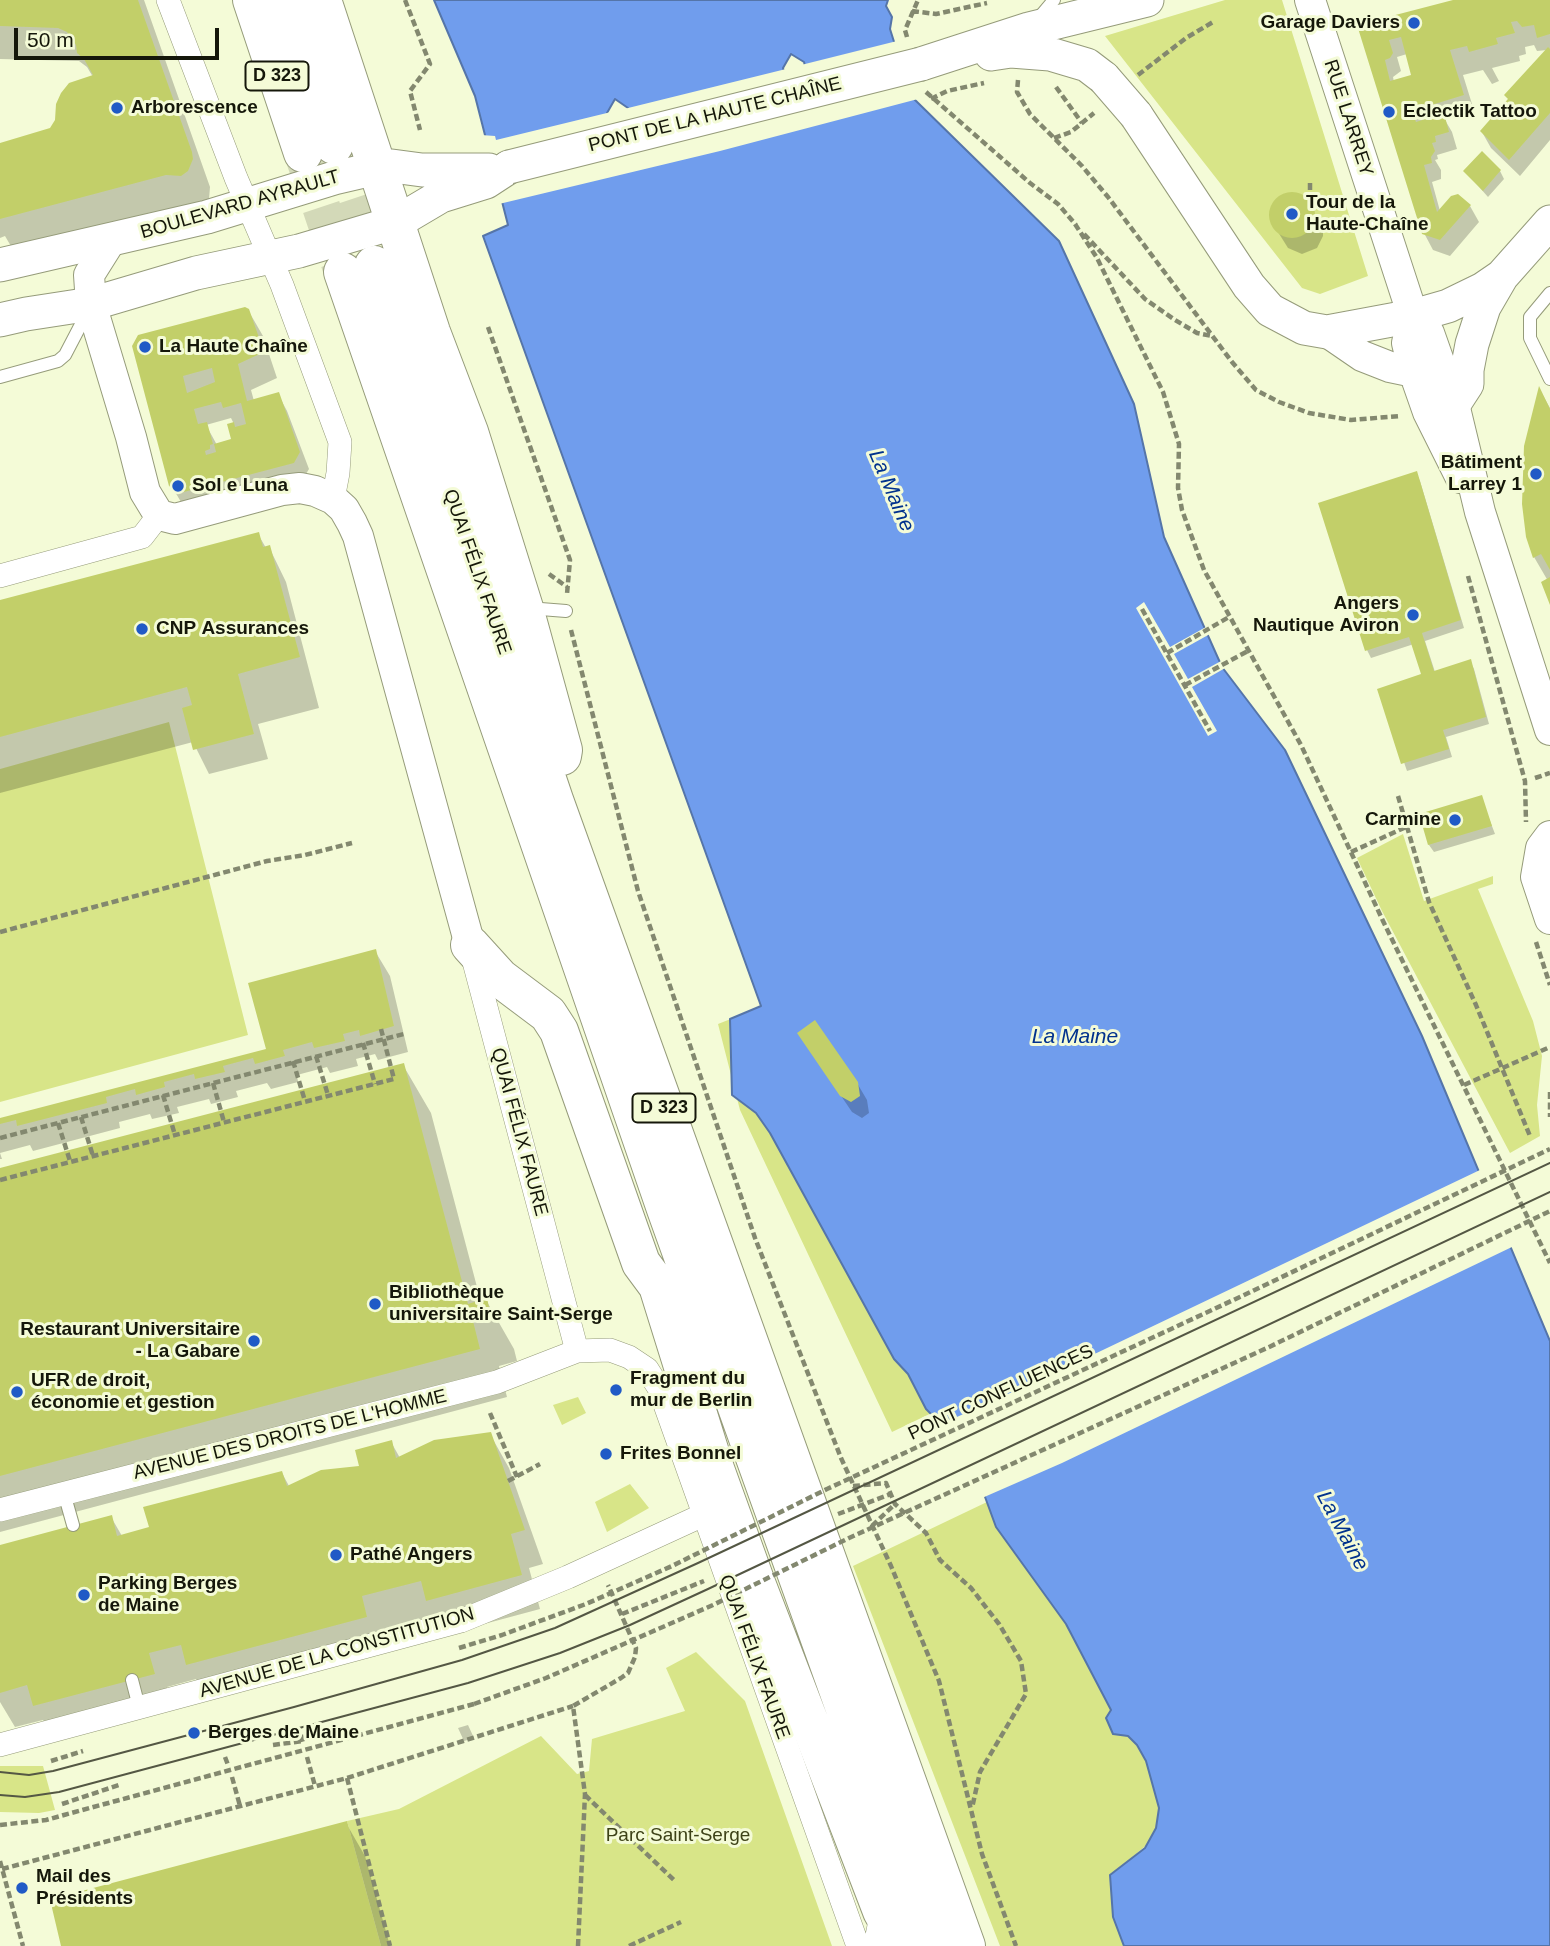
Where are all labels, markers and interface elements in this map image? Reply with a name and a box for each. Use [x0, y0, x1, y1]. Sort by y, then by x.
place label: Garage Daviers [1261, 12, 1400, 34]
scale bar [18, 14, 222, 58]
marker: Garage Daviers [1406, 15, 1422, 31]
text: 50 m [27, 28, 74, 51]
street label: RUE LARREY [1318, 57, 1378, 179]
road number: D 323 [246, 62, 308, 90]
street label: PONT DE LA HAUTE CHAÎNE [586, 73, 844, 157]
place label: Arborescence [131, 97, 258, 119]
marker: Arborescence [109, 100, 125, 116]
place label: Eclectik Tattoo [1403, 101, 1537, 123]
marker: Eclectik Tattoo [1381, 104, 1397, 120]
street label: BOULEVARD AYRAULT [138, 166, 342, 244]
place label: Tour de la Haute-Chaîne [1306, 192, 1428, 236]
marker: Tour de la Haute-Chaîne [1284, 206, 1300, 222]
place label: La Haute Chaîne [159, 336, 308, 358]
marker: La Haute Chaîne [137, 339, 153, 355]
water label: La Maine [863, 446, 919, 536]
place label: Bâtiment Larrey 1 [1441, 452, 1522, 496]
marker: Bâtiment Larrey 1 [1528, 466, 1544, 482]
place label: Sol e Luna [192, 475, 288, 497]
marker: Sol e Luna [170, 478, 186, 494]
street label: QUAI FÉLIX FAURE [438, 486, 516, 658]
place label: Angers Nautique Aviron [1253, 593, 1399, 637]
marker: Angers Nautique Aviron [1405, 607, 1421, 623]
place label: CNP Assurances [156, 618, 309, 640]
marker: CNP Assurances [134, 621, 150, 637]
place label: Carmine [1365, 809, 1441, 831]
marker: Carmine [1447, 812, 1463, 828]
water label: La Maine [1032, 1024, 1118, 1050]
street label: QUAI FÉLIX FAURE [486, 1045, 552, 1219]
road number: D 323 [632, 1093, 696, 1122]
place label: Bibliothèque universitaire Saint-Serge [389, 1282, 613, 1326]
marker: Bibliothèque universitaire Saint-Serge [367, 1296, 383, 1312]
place label: Restaurant Universitaire - La Gabare [20, 1319, 240, 1363]
marker: Restaurant Universitaire - La Gabare [246, 1333, 262, 1349]
street label: PONT CONFLUENCES [905, 1340, 1097, 1446]
place label: Fragment du mur de Berlin [630, 1368, 752, 1412]
place label: UFR de droit, économie et gestion [31, 1370, 215, 1414]
marker: Fragment du mur de Berlin [608, 1382, 624, 1398]
marker: UFR de droit, économie et gestion [9, 1384, 25, 1400]
street label: AVENUE DES DROITS DE L'HOMME [131, 1385, 449, 1485]
place label: Frites Bonnel [620, 1443, 741, 1465]
marker: Frites Bonnel [598, 1446, 614, 1462]
water label: La Maine [1311, 1487, 1373, 1575]
place label: Pathé Angers [350, 1544, 472, 1566]
marker: Pathé Angers [328, 1547, 344, 1563]
street label: QUAI FÉLIX FAURE [714, 1572, 794, 1742]
place label: Parking Berges de Maine [98, 1573, 237, 1617]
marker: Parking Berges de Maine [76, 1587, 92, 1603]
street label: AVENUE DE LA CONSTITUTION [197, 1603, 477, 1703]
place label: Berges de Maine [208, 1722, 359, 1744]
marker: Berges de Maine [186, 1725, 202, 1741]
park label: Parc Saint-Serge [606, 1825, 750, 1847]
place label: Mail des Présidents [36, 1866, 133, 1910]
marker: Mail des Présidents [14, 1880, 30, 1896]

